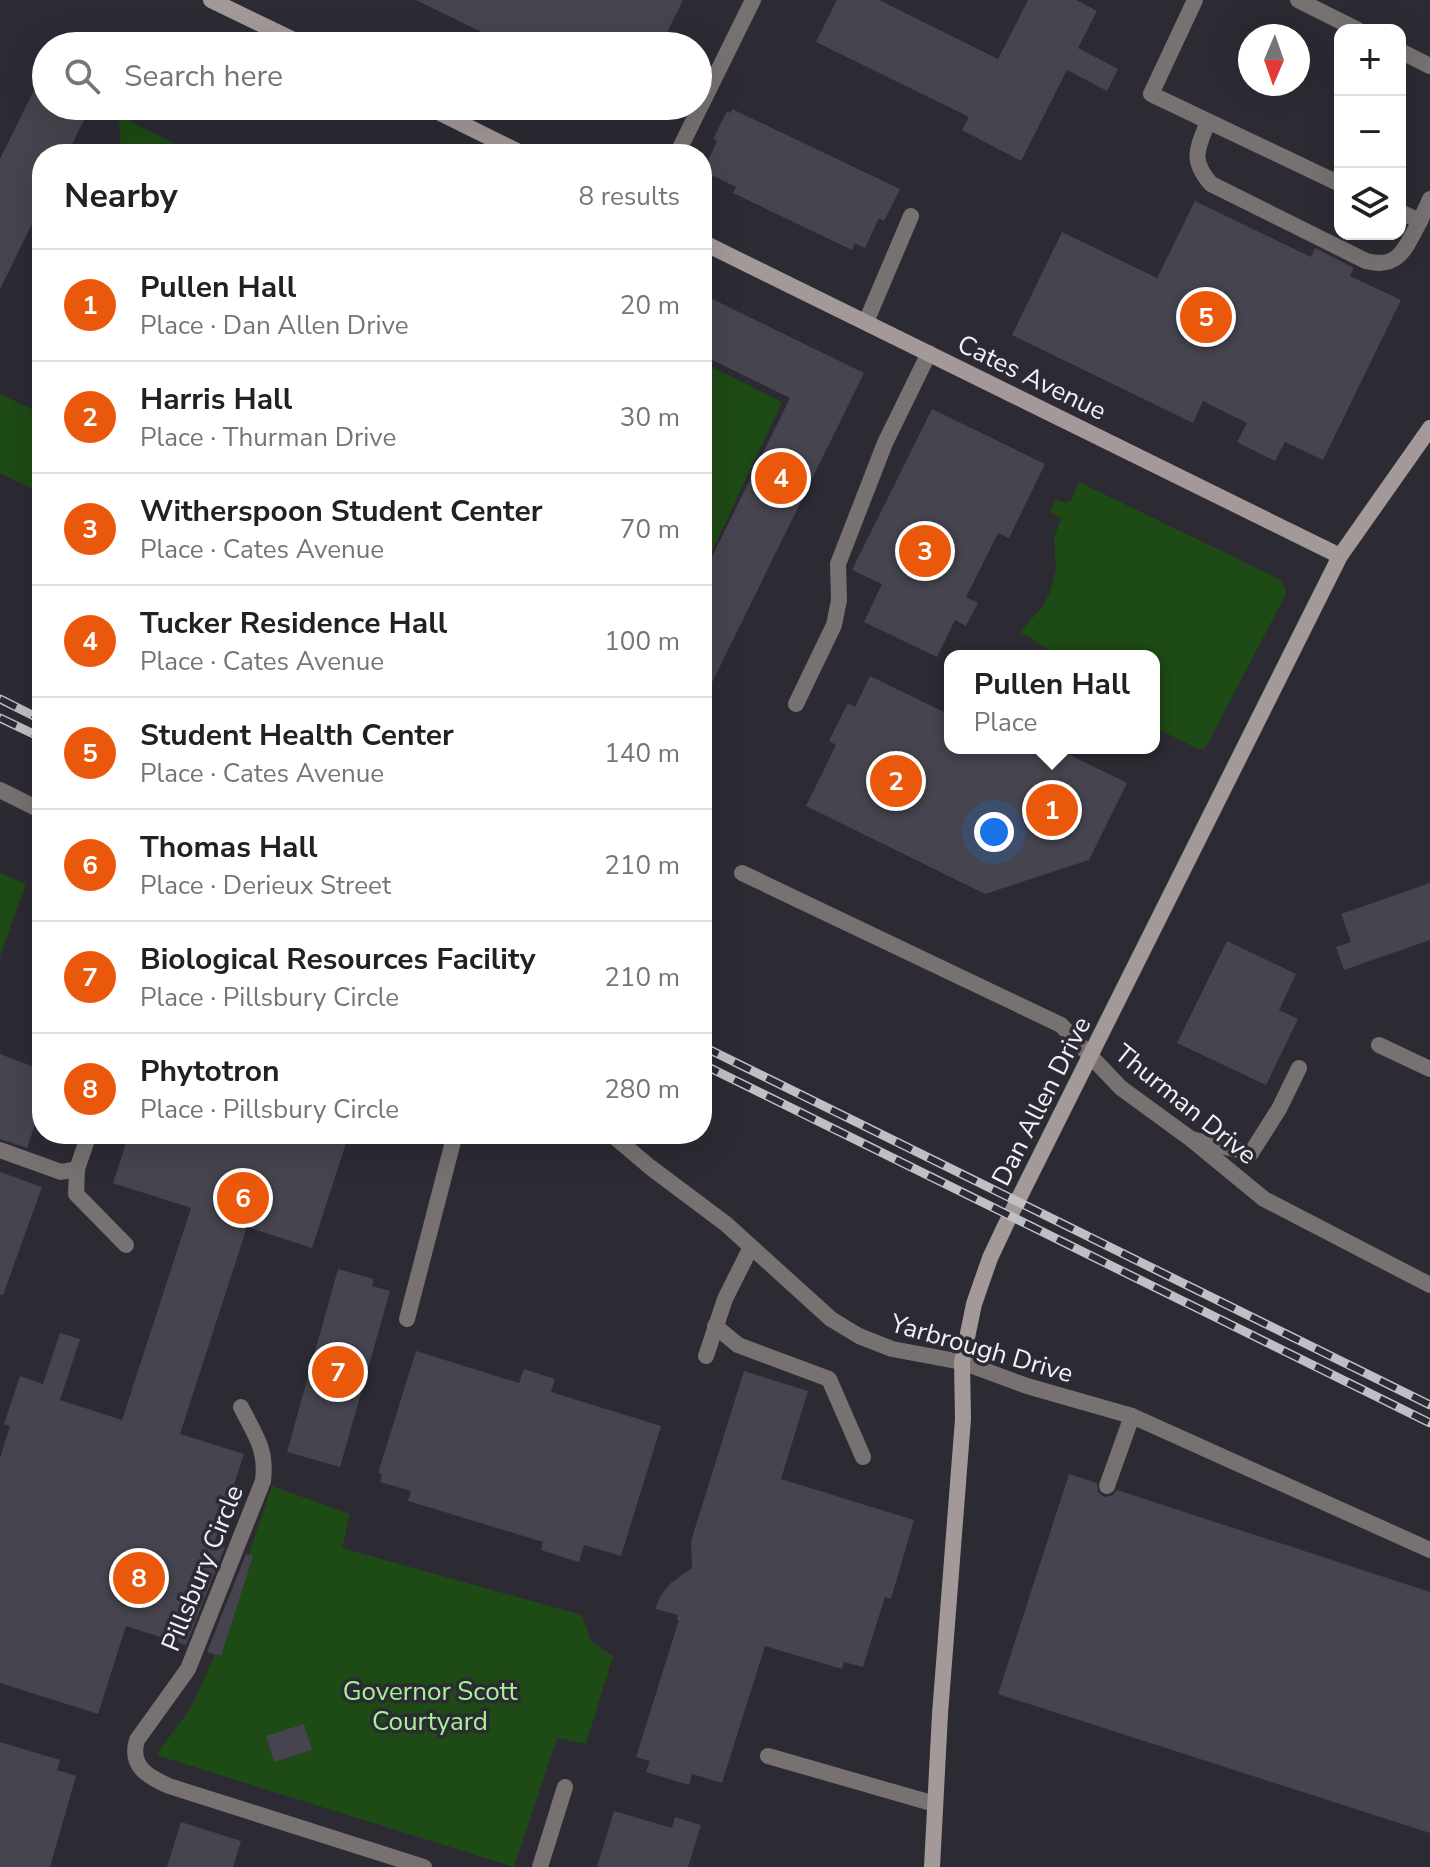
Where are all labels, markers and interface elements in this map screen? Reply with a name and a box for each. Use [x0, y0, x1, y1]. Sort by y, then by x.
north arrow [1238, 24, 1310, 96]
map controls [1334, 24, 1406, 240]
button: + [1334, 24, 1406, 96]
search box [32, 32, 712, 120]
icon: search [60, 54, 104, 98]
text: Search here [124, 56, 283, 97]
button: − [1334, 96, 1406, 168]
button: layers [1334, 168, 1406, 240]
text: Nearby [64, 173, 178, 219]
text: 8 results [579, 179, 680, 214]
text: Pullen Hall [140, 267, 296, 308]
pin: 5 [1180, 287, 1232, 347]
text: 1 [82, 288, 98, 323]
text: 20 m [620, 288, 680, 323]
text: Place · Dan Allen Drive [140, 308, 409, 343]
street label: Cates Avenue [952, 326, 1112, 429]
text: Harris Hall [140, 379, 292, 420]
text: 2 [82, 400, 98, 435]
text: 30 m [620, 400, 680, 435]
text: Place · Thurman Drive [140, 420, 396, 455]
pin: 4 [755, 448, 807, 508]
text: Witherspoon Student Center [140, 491, 542, 532]
text: 3 [82, 512, 98, 547]
text: 70 m [620, 512, 680, 547]
pin: 3 [899, 521, 951, 581]
text: Place · Cates Avenue [140, 532, 384, 567]
text: Tucker Residence Hall [140, 603, 447, 644]
text: 4 [82, 624, 98, 659]
text: 100 m [604, 624, 680, 659]
text: Place · Cates Avenue [140, 644, 384, 679]
popup [944, 650, 1160, 754]
text: Pullen Hall [974, 664, 1130, 705]
text: Place [974, 705, 1037, 740]
text: Student Health Center [140, 715, 454, 756]
text: 5 [82, 736, 98, 771]
text: 140 m [604, 736, 680, 771]
pin: 2 [870, 751, 922, 811]
text: Place · Cates Avenue [140, 756, 384, 791]
pin: 1 [1026, 780, 1078, 840]
your location [974, 812, 1014, 852]
text: Thomas Hall [140, 827, 318, 868]
text: 6 [82, 848, 98, 883]
text: 210 m [604, 848, 680, 883]
text: Place · Derieux Street [140, 868, 391, 903]
text: Biological Resources Facility [140, 939, 536, 980]
text: 7 [82, 960, 98, 995]
text: 210 m [604, 960, 680, 995]
text: Place · Pillsbury Circle [140, 980, 399, 1015]
street label: Dan Allen Drive [984, 1011, 1099, 1192]
street label: Thurman Drive [1107, 1036, 1264, 1173]
text: Phytotron [140, 1051, 280, 1092]
text: 8 [82, 1072, 98, 1107]
text: 280 m [604, 1072, 680, 1107]
text: Place · Pillsbury Circle [140, 1092, 399, 1127]
pin: 6 [217, 1168, 269, 1228]
street label: Yarbrough Drive [886, 1305, 1077, 1391]
pin: 7 [312, 1342, 364, 1402]
street label: Pillsbury Circle [153, 1480, 252, 1656]
pin: 8 [113, 1548, 165, 1608]
park label: Governor Scott Courtyard [343, 1674, 518, 1739]

